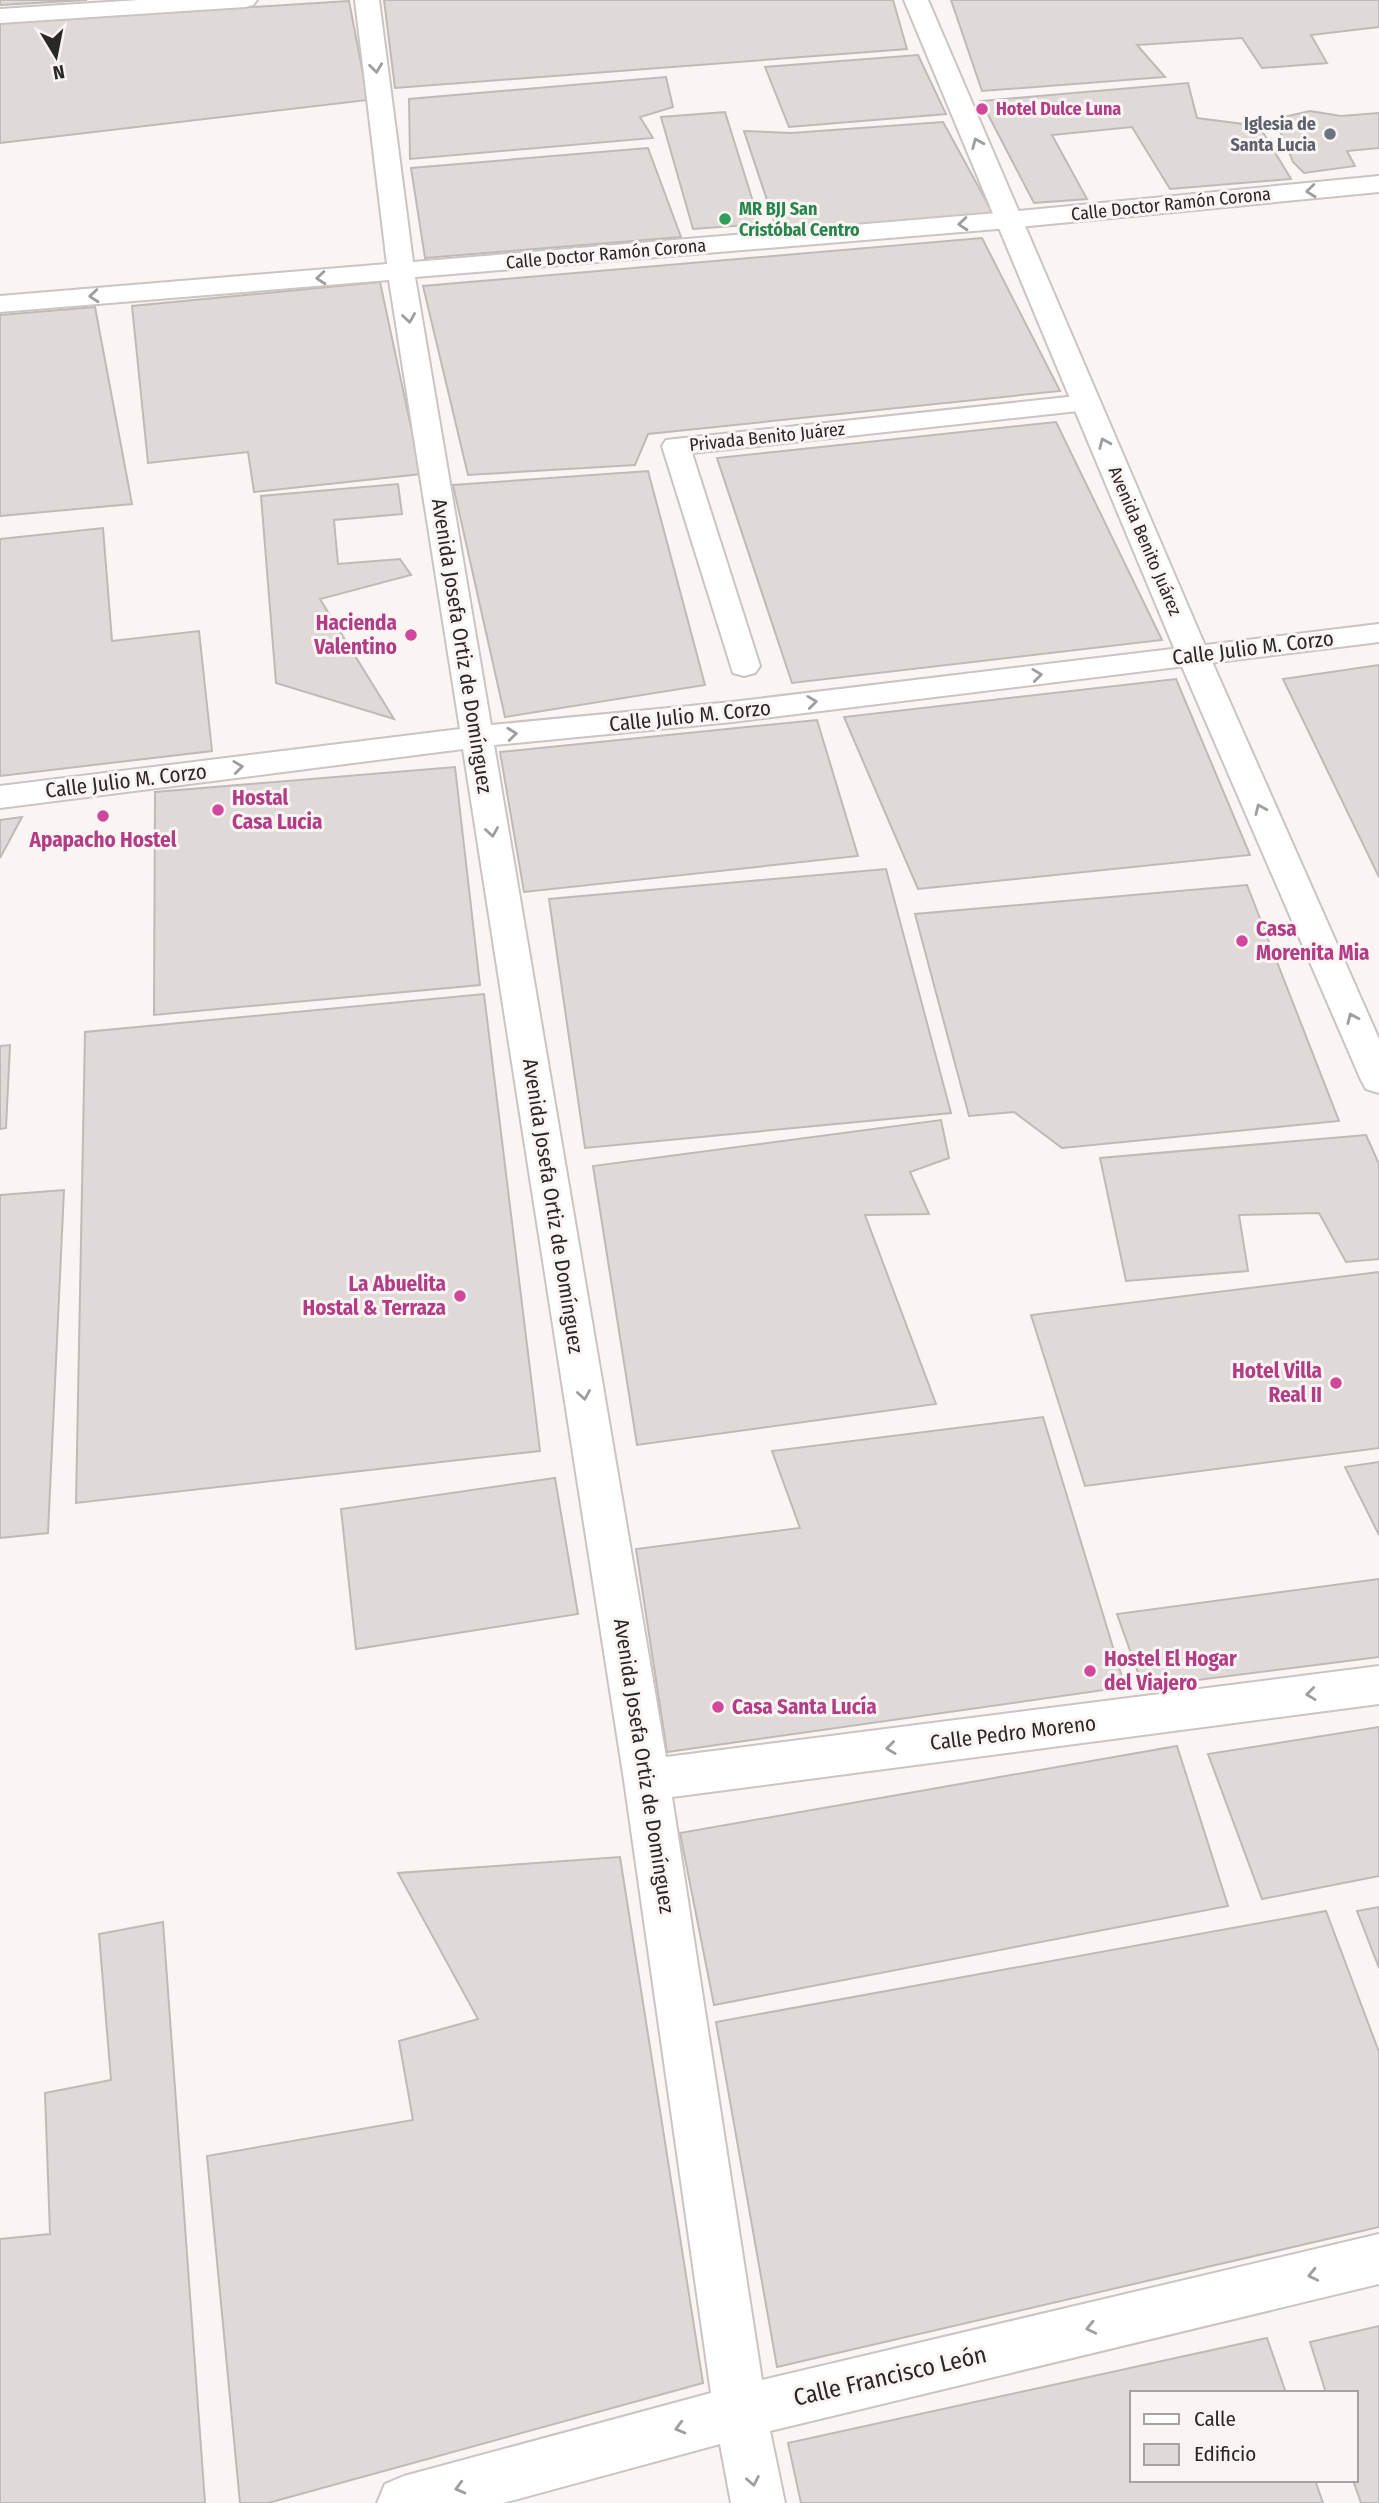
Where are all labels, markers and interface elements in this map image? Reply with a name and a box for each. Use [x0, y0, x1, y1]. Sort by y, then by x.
north arrow [21, 21, 91, 91]
text: N [51, 60, 66, 85]
one-way arrow [368, 62, 383, 74]
place label: Hotel Dulce Luna [996, 98, 1121, 120]
marker: Hotel Dulce Luna [974, 101, 990, 117]
place label: Iglesia de Santa Lucia [1231, 113, 1316, 156]
marker: Iglesia de Santa Lucia [1322, 126, 1338, 142]
one-way arrow [971, 138, 985, 150]
street label: Calle Doctor Ramón Corona [1070, 183, 1272, 225]
one-way arrow [1305, 183, 1316, 198]
place label: MR BJJ San Cristóbal Centro [739, 198, 860, 241]
marker: MR BJJ San Cristóbal Centro [717, 211, 733, 227]
one-way arrow [957, 216, 968, 231]
street label: Calle Doctor Ramón Corona [505, 234, 707, 274]
one-way arrow [315, 270, 326, 285]
one-way arrow [88, 288, 99, 303]
one-way arrow [401, 312, 416, 323]
street label: Privada Benito Juárez [688, 418, 846, 456]
one-way arrow [1098, 437, 1112, 449]
street label: Avenida Benito Juárez [1104, 463, 1186, 619]
street label: Avenida Josefa Ortiz de Domínguez [426, 497, 498, 795]
place label: Hacienda Valentino [313, 610, 397, 660]
street label: Calle Julio M. Corzo [1171, 625, 1335, 671]
marker: Hacienda Valentino [403, 627, 419, 643]
one-way arrow [1032, 667, 1043, 682]
street label: Calle Julio M. Corzo [608, 695, 772, 737]
one-way arrow [806, 695, 818, 710]
one-way arrow [507, 726, 518, 741]
street label: Calle Julio M. Corzo [44, 758, 208, 804]
one-way arrow [232, 760, 244, 775]
place label: Hostal Casa Lucia [232, 785, 322, 835]
marker: Hostal Casa Lucia [210, 802, 226, 818]
one-way arrow [1254, 804, 1268, 817]
marker: Apapacho Hostel [95, 808, 111, 824]
one-way arrow [484, 826, 499, 838]
place label: Apapacho Hostel [29, 827, 177, 853]
place label: Casa Morenita Mia [1256, 916, 1370, 966]
marker: Casa Morenita Mia [1234, 933, 1250, 949]
one-way arrow [1346, 1013, 1360, 1025]
street label: Avenida Josefa Ortiz de Domínguez [517, 1057, 589, 1355]
place label: La Abuelita Hostal & Terraza [303, 1271, 446, 1321]
marker: La Abuelita Hostal & Terraza [452, 1288, 468, 1304]
place label: Hotel Villa Real II [1232, 1358, 1322, 1408]
marker: Hotel Villa Real II [1328, 1375, 1344, 1391]
one-way arrow [576, 1389, 591, 1401]
street label: Avenida Josefa Ortiz de Domínguez [608, 1617, 680, 1915]
place label: Hostel El Hogar del Viajero [1104, 1646, 1237, 1696]
marker: Hostel El Hogar del Viajero [1082, 1663, 1098, 1679]
one-way arrow [1305, 1686, 1317, 1701]
place label: Casa Santa Lucía [732, 1694, 877, 1720]
marker: Casa Santa Lucía [710, 1699, 726, 1715]
street label: Calle Pedro Moreno [929, 1710, 1097, 1756]
one-way arrow [885, 1741, 897, 1756]
one-way arrow [1307, 2267, 1319, 2281]
one-way arrow [1085, 2320, 1097, 2334]
street label: Calle Francisco León [791, 2340, 989, 2412]
legend [1130, 2391, 1358, 2482]
text: Calle [1194, 2406, 1236, 2432]
one-way arrow [674, 2420, 686, 2434]
text: Edificio [1194, 2441, 1256, 2467]
one-way arrow [745, 2475, 760, 2487]
one-way arrow [455, 2480, 467, 2494]

